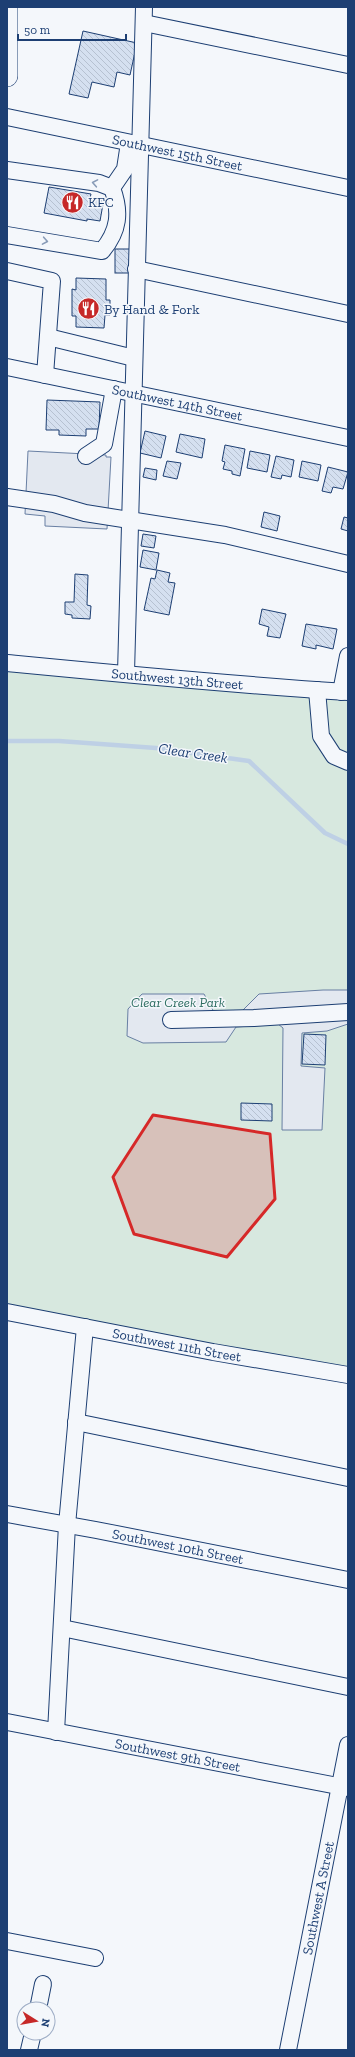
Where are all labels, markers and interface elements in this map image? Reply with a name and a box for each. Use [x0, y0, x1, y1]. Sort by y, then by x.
scale bar [18, 16, 126, 42]
text: 50 m [24, 23, 51, 37]
street label: Southwest 15th Street [111, 131, 245, 174]
one-way arrow [92, 179, 98, 188]
restaurant icon: KFC [59, 189, 85, 215]
place label: KFC [88, 194, 114, 211]
one-way arrow [42, 237, 49, 245]
restaurant icon: By Hand & Fork [75, 296, 101, 322]
place label: By Hand & Fork [104, 301, 200, 318]
street label: Southwest 14th Street [111, 381, 245, 425]
street label: Southwest 13th Street [111, 665, 245, 693]
water label: Clear Creek [157, 739, 229, 767]
park label: Clear Creek Park [131, 994, 225, 1011]
street label: Southwest 11th Street [111, 1324, 243, 1365]
street label: Southwest 10th Street [111, 1525, 246, 1568]
street label: Southwest 9th Street [114, 1735, 243, 1776]
street label: Southwest A Street [298, 1839, 338, 1956]
north arrow [16, 2001, 56, 2041]
text: N [38, 2017, 53, 2029]

